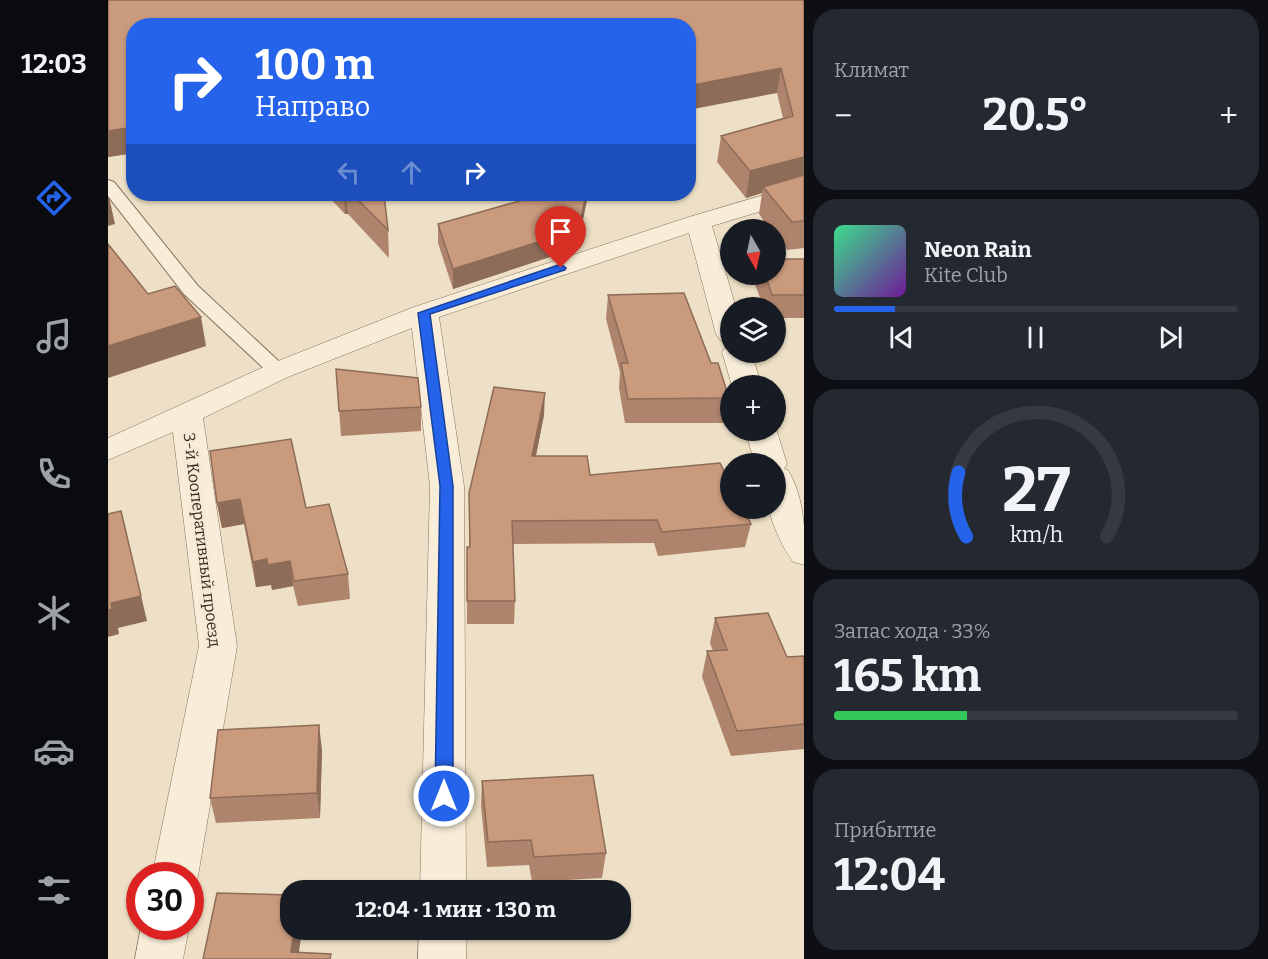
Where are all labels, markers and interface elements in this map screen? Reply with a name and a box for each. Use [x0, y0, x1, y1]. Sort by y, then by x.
text: 100 m [255, 40, 374, 90]
icon: right [156, 42, 234, 120]
text: 12:03 [21, 48, 87, 80]
text: Климат [834, 58, 909, 82]
text: 20.5° [983, 88, 1089, 142]
text: Направо [255, 91, 370, 123]
text: − [834, 96, 852, 136]
text: + [1219, 96, 1238, 136]
icon: left [332, 156, 365, 189]
icon: ahead [395, 156, 428, 189]
icon: right [458, 156, 491, 189]
icon: directions [33, 177, 75, 219]
pin [535, 206, 586, 268]
icon: arrive [544, 215, 577, 248]
north arrow [720, 219, 786, 285]
map controls [720, 219, 786, 519]
text: Neon Rain [924, 236, 1032, 263]
text: Kite Club [924, 263, 1008, 287]
button: layers [720, 297, 786, 363]
icon: music [33, 315, 75, 357]
icon: previous [885, 321, 918, 354]
icon: pause [1019, 321, 1052, 354]
icon: next [1154, 321, 1187, 354]
button: + [720, 375, 786, 441]
street label: 3-й Кооперативный проезд [179, 432, 225, 649]
icon: phone [33, 453, 75, 495]
button: − [720, 453, 786, 519]
text: 27 [1002, 453, 1070, 528]
text: km/h [1009, 522, 1063, 548]
icon: climate [33, 592, 75, 634]
text: Запас хода · 33% [834, 619, 991, 643]
text: 165 km [834, 649, 981, 703]
icon: car [33, 730, 75, 772]
position arrow [412, 764, 476, 828]
text: Прибытие [834, 818, 936, 842]
text: 12:04 [834, 848, 945, 902]
speed limit sign: 30 [126, 862, 204, 940]
icon: filters [33, 869, 75, 911]
text: 12:04 · 1 мин · 130 m [355, 896, 556, 923]

